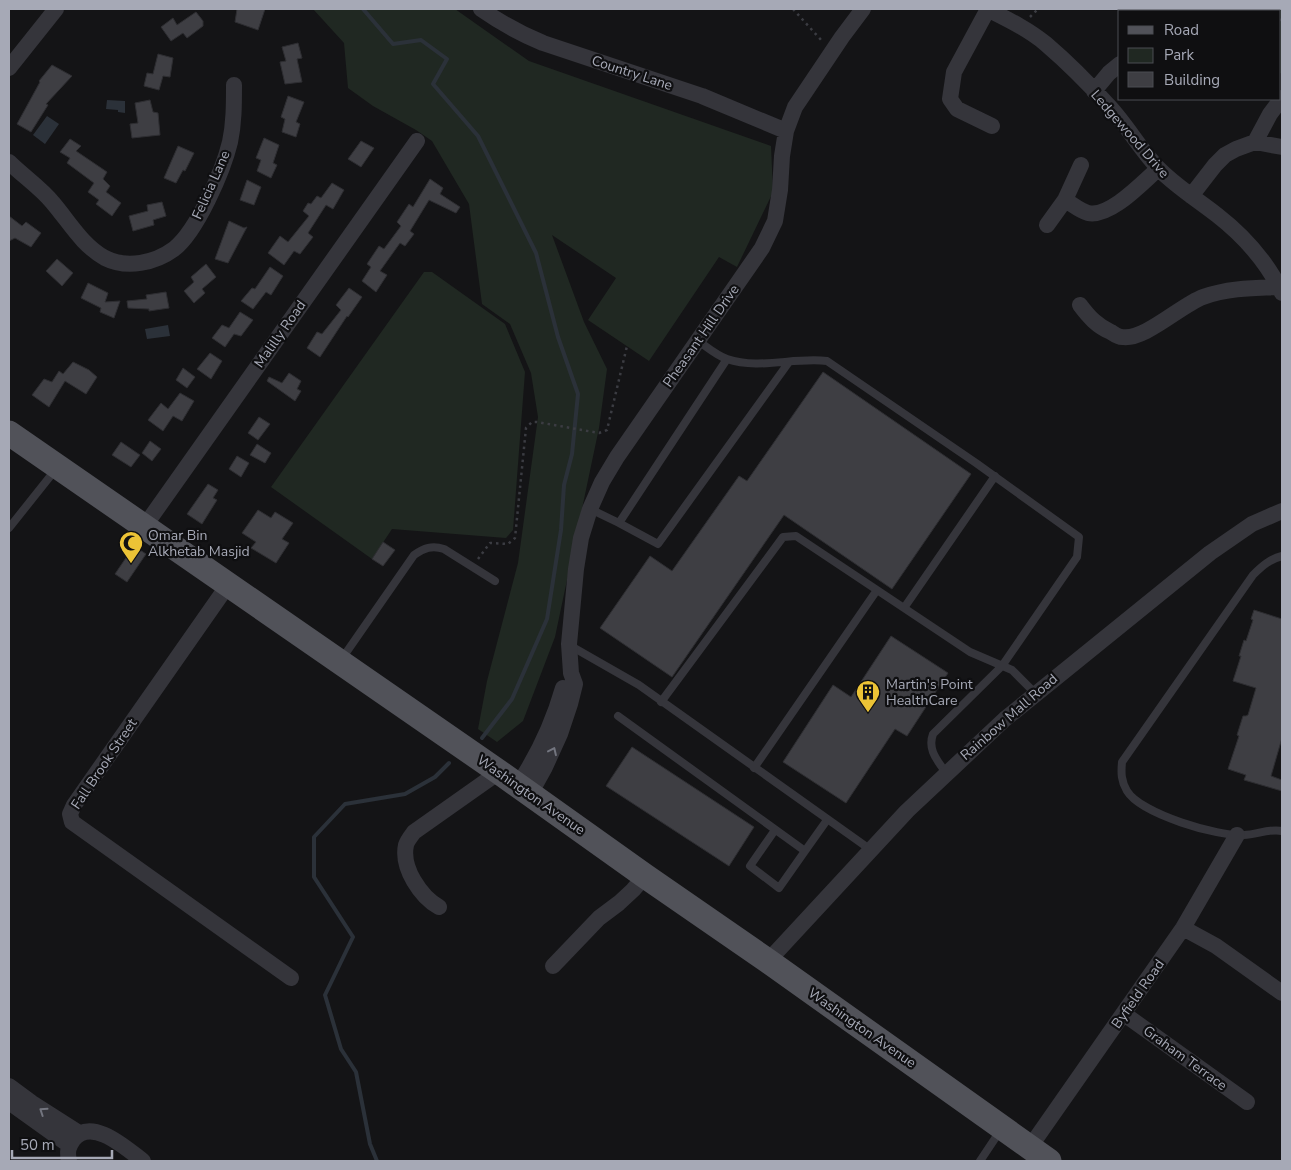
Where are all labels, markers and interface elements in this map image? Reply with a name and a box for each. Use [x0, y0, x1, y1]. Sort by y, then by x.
legend [1118, 10, 1281, 100]
text: Road [1164, 20, 1199, 40]
text: Park [1164, 45, 1194, 65]
street label: Country Lane [589, 51, 675, 95]
text: Building [1164, 70, 1220, 90]
street label: Ledgewood Drive [1086, 86, 1174, 182]
street label: Felicia Lane [187, 148, 235, 222]
street label: Pheasant Hill Drive [658, 281, 744, 391]
street label: Malilly Road [250, 296, 310, 372]
place label: Omar Bin Alkhetab Masjid [148, 526, 250, 561]
mosque icon: Omar Bin Alkhetab Masjid [118, 530, 144, 564]
street label: Rainbow Mall Road [956, 669, 1062, 765]
place label: Martin's Point HealthCare [886, 675, 973, 710]
building icon: Martin's Point HealthCare [855, 679, 881, 713]
street label: Fall Brook Street [67, 715, 141, 813]
one-way arrow [546, 747, 557, 756]
street label: Washington Avenue [473, 751, 589, 839]
street label: Byfield Road [1107, 956, 1169, 1032]
street label: Washington Avenue [804, 984, 920, 1072]
street label: Graham Terrace [1139, 1021, 1231, 1095]
one-way arrow [39, 1107, 48, 1117]
scale bar [12, 1128, 112, 1160]
text: 50 m [20, 1135, 55, 1155]

